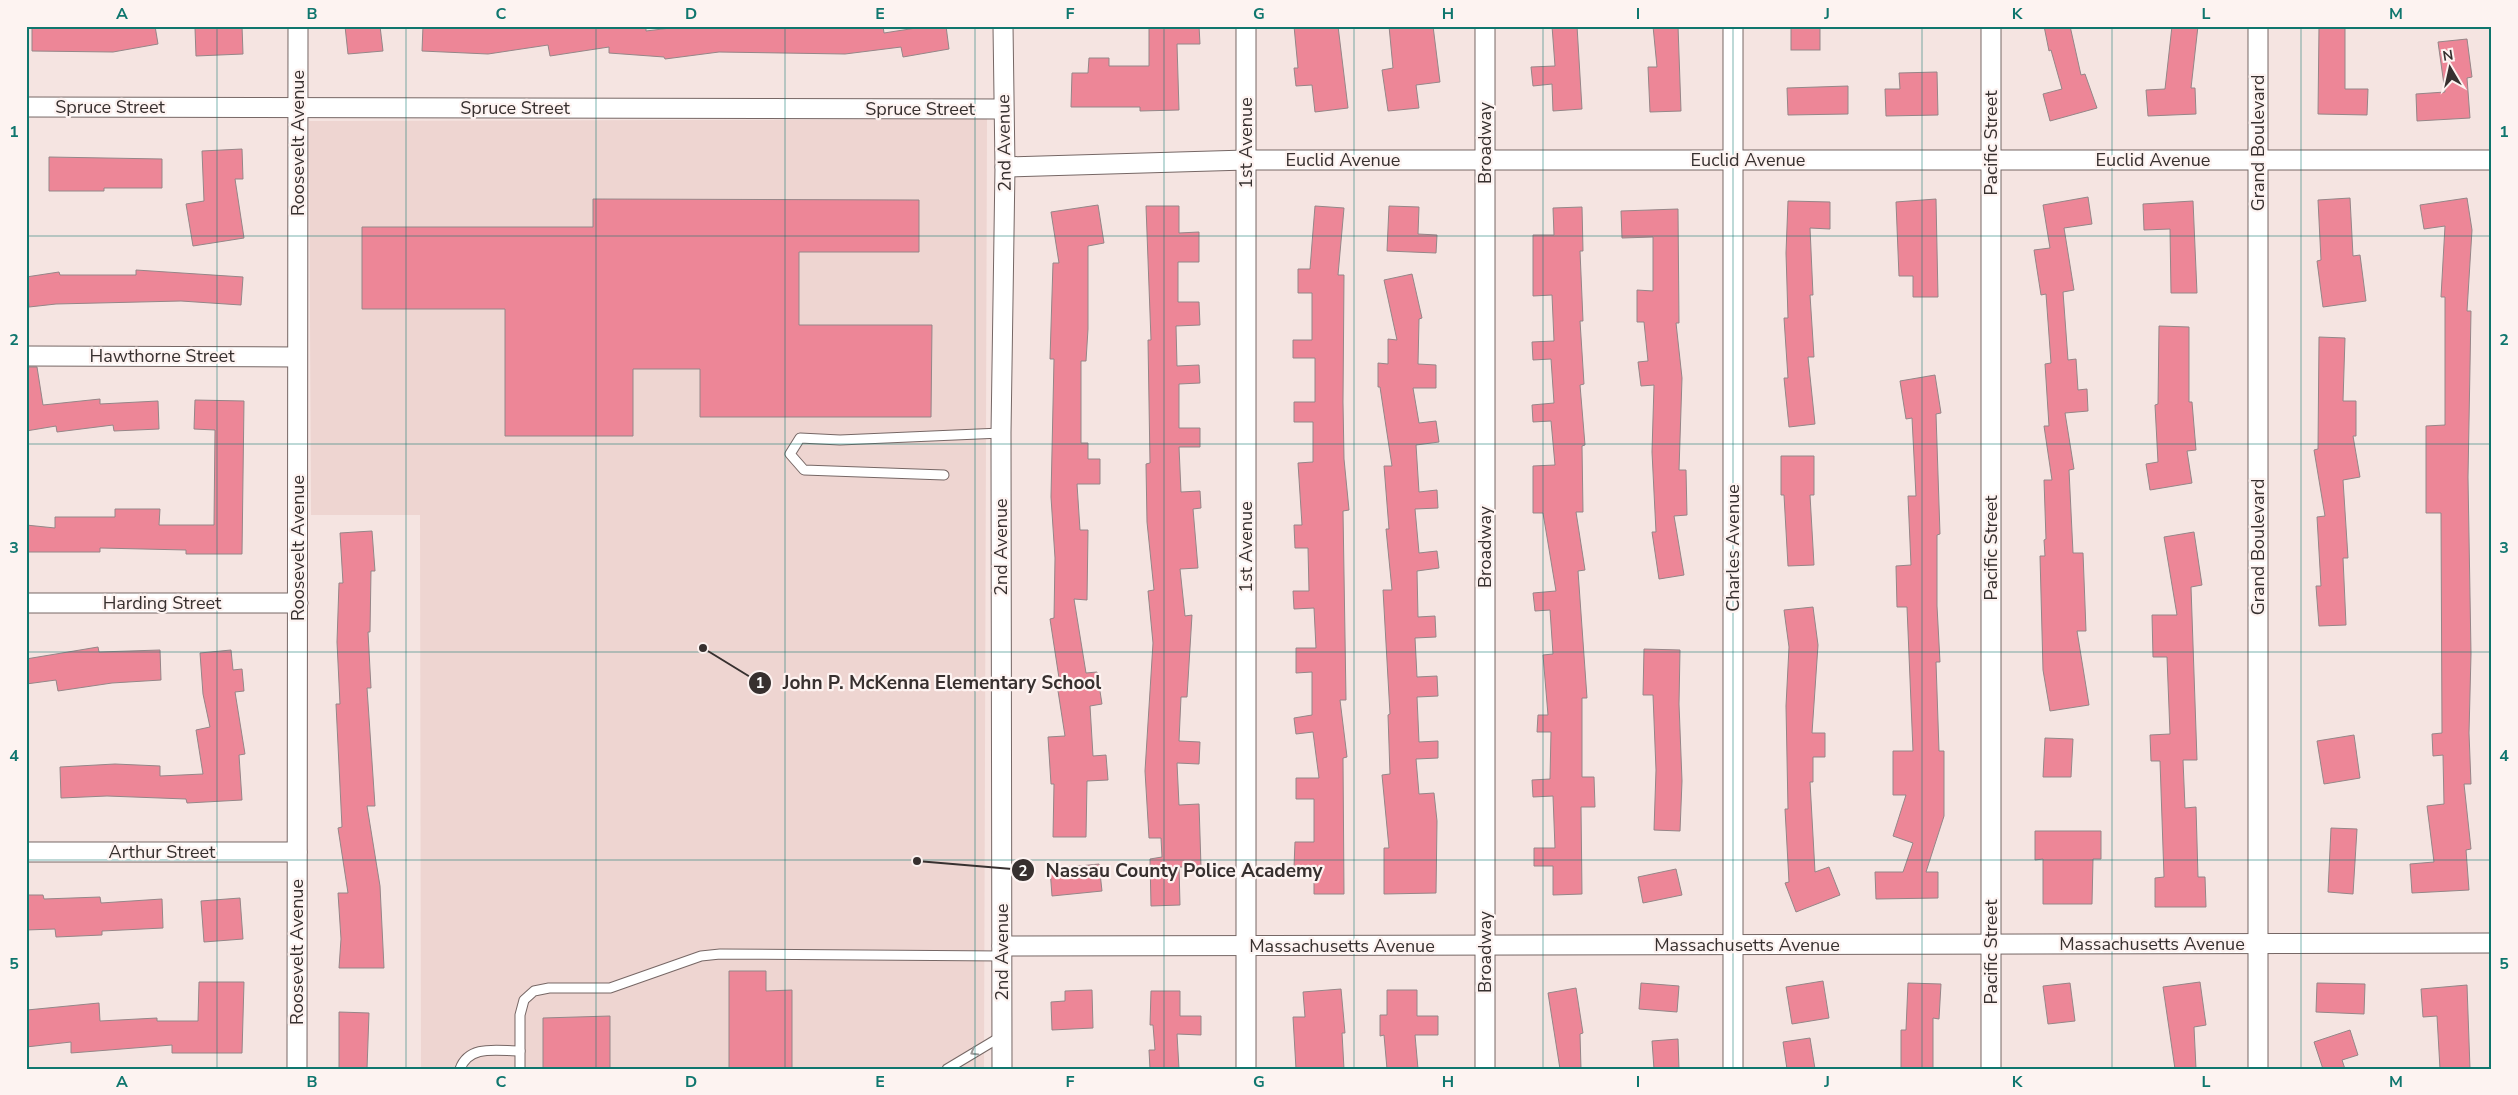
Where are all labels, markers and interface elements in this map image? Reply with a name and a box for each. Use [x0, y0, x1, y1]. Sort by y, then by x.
text: A [116, 3, 128, 25]
text: B [306, 3, 318, 25]
text: C [496, 3, 507, 25]
text: D [685, 3, 697, 25]
text: E [875, 3, 885, 25]
text: F [1066, 3, 1075, 25]
text: G [1253, 3, 1265, 25]
text: H [1442, 3, 1454, 25]
text: I [1636, 3, 1640, 25]
text: J [1823, 3, 1830, 25]
text: K [2012, 3, 2024, 25]
text: L [2202, 3, 2211, 25]
text: M [2389, 3, 2403, 25]
north arrow [2426, 42, 2476, 92]
text: N [2441, 45, 2455, 66]
street label: Roosevelt Avenue [286, 70, 310, 216]
street label: Grand Boulevard [2246, 75, 2270, 211]
street label: Pacific Street [1979, 90, 2003, 196]
street label: 2nd Avenue [991, 94, 1017, 192]
street label: Spruce Street [55, 95, 165, 119]
street label: Spruce Street [460, 96, 570, 120]
street label: Spruce Street [865, 97, 975, 121]
street label: 1st Avenue [1234, 97, 1258, 189]
street label: Broadway [1473, 101, 1497, 184]
text: 1 [9, 121, 19, 143]
text: 1 [2499, 121, 2509, 143]
street label: Euclid Avenue [1286, 148, 1400, 172]
street label: Euclid Avenue [1691, 148, 1805, 172]
street label: Euclid Avenue [2096, 148, 2210, 172]
text: 2 [9, 329, 19, 351]
text: 2 [2499, 329, 2509, 351]
street label: Hawthorne Street [90, 344, 235, 368]
street label: Roosevelt Avenue [286, 475, 310, 621]
street label: Grand Boulevard [2246, 479, 2270, 615]
street label: Charles Avenue [1721, 484, 1745, 612]
street label: Pacific Street [1979, 495, 2003, 601]
street label: 2nd Avenue [989, 498, 1013, 596]
street label: 1st Avenue [1234, 501, 1258, 593]
street label: Broadway [1473, 505, 1497, 588]
text: 3 [9, 537, 19, 559]
text: 3 [2499, 537, 2509, 559]
street label: Harding Street [103, 591, 222, 615]
callout: John P. McKenna Elementary School [748, 666, 1111, 700]
text: John P. McKenna Elementary School [782, 670, 1101, 696]
text: 1 [755, 673, 765, 693]
text: 4 [9, 745, 19, 767]
text: 4 [2499, 745, 2509, 767]
street label: Arthur Street [109, 840, 216, 864]
callout: Nassau County Police Academy [1010, 853, 1332, 887]
text: Nassau County Police Academy [1045, 858, 1324, 884]
text: 2 [1018, 861, 1028, 881]
street label: Roosevelt Avenue [285, 879, 309, 1025]
street label: Pacific Street [1979, 899, 2003, 1005]
street label: 2nd Avenue [990, 903, 1014, 1001]
street label: Broadway [1473, 910, 1497, 993]
street label: Massachusetts Avenue [2059, 932, 2245, 956]
street label: Massachusetts Avenue [1654, 933, 1840, 957]
street label: Massachusetts Avenue [1249, 934, 1435, 958]
text: 5 [9, 953, 19, 975]
text: 5 [2499, 953, 2509, 975]
one-way arrow [971, 1046, 980, 1056]
text: A [116, 1071, 128, 1093]
text: B [306, 1071, 318, 1093]
text: C [496, 1071, 507, 1093]
text: D [685, 1071, 697, 1093]
text: E [875, 1071, 885, 1093]
text: F [1066, 1071, 1075, 1093]
text: G [1253, 1071, 1265, 1093]
text: H [1442, 1071, 1454, 1093]
text: I [1636, 1071, 1640, 1093]
text: J [1823, 1071, 1830, 1093]
text: K [2012, 1071, 2024, 1093]
text: L [2202, 1071, 2211, 1093]
text: M [2389, 1071, 2403, 1093]

